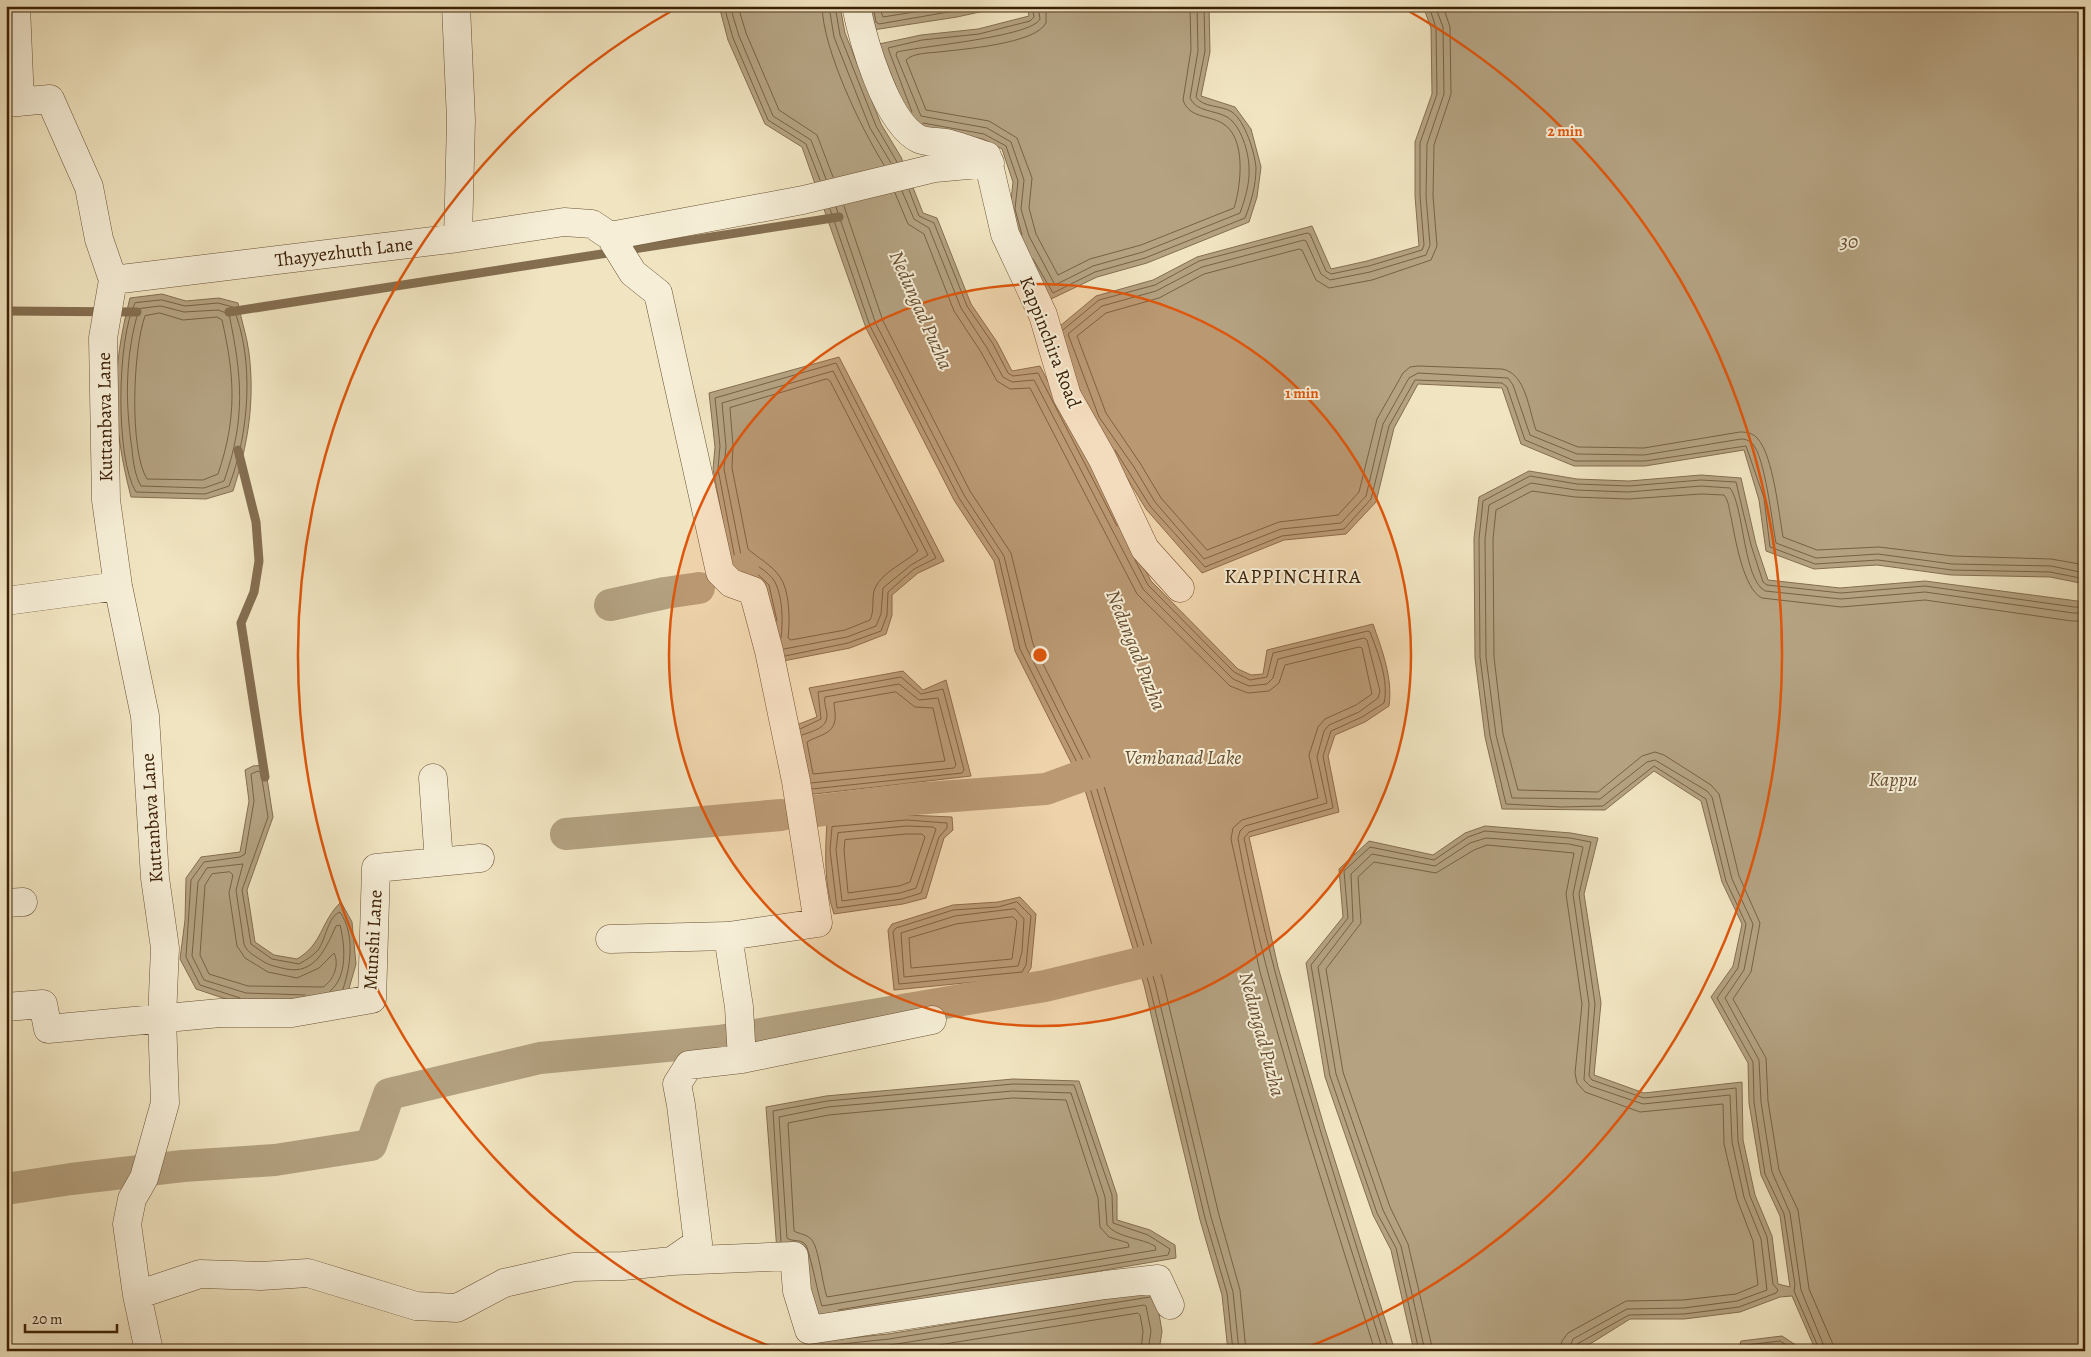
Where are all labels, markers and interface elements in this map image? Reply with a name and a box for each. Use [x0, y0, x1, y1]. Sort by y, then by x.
text: 2 min [1547, 121, 1583, 141]
water label: 30 [1839, 228, 1858, 255]
street label: Thayyezhuth Lane [273, 231, 415, 273]
water label: Nedungad Puzha [883, 246, 959, 374]
street label: Kappinchira Road [1013, 272, 1087, 412]
street label: Kuttanbava Lane [91, 352, 119, 482]
text: 1 min [1285, 383, 1319, 403]
district label: KAPPINCHIRA [1224, 563, 1362, 590]
water label: Nedungad Puzha [1100, 586, 1172, 714]
centre of rings [1031, 646, 1049, 664]
water label: Vembanad Lake [1125, 744, 1241, 771]
street label: Kuttanbava Lane [134, 752, 170, 884]
water label: Kappu [1869, 766, 1918, 793]
street label: Munshi Lane [357, 889, 389, 991]
water label: Nedungad Puzha [1232, 969, 1292, 1099]
scale bar [25, 1302, 118, 1334]
text: 20 m [32, 1309, 63, 1329]

